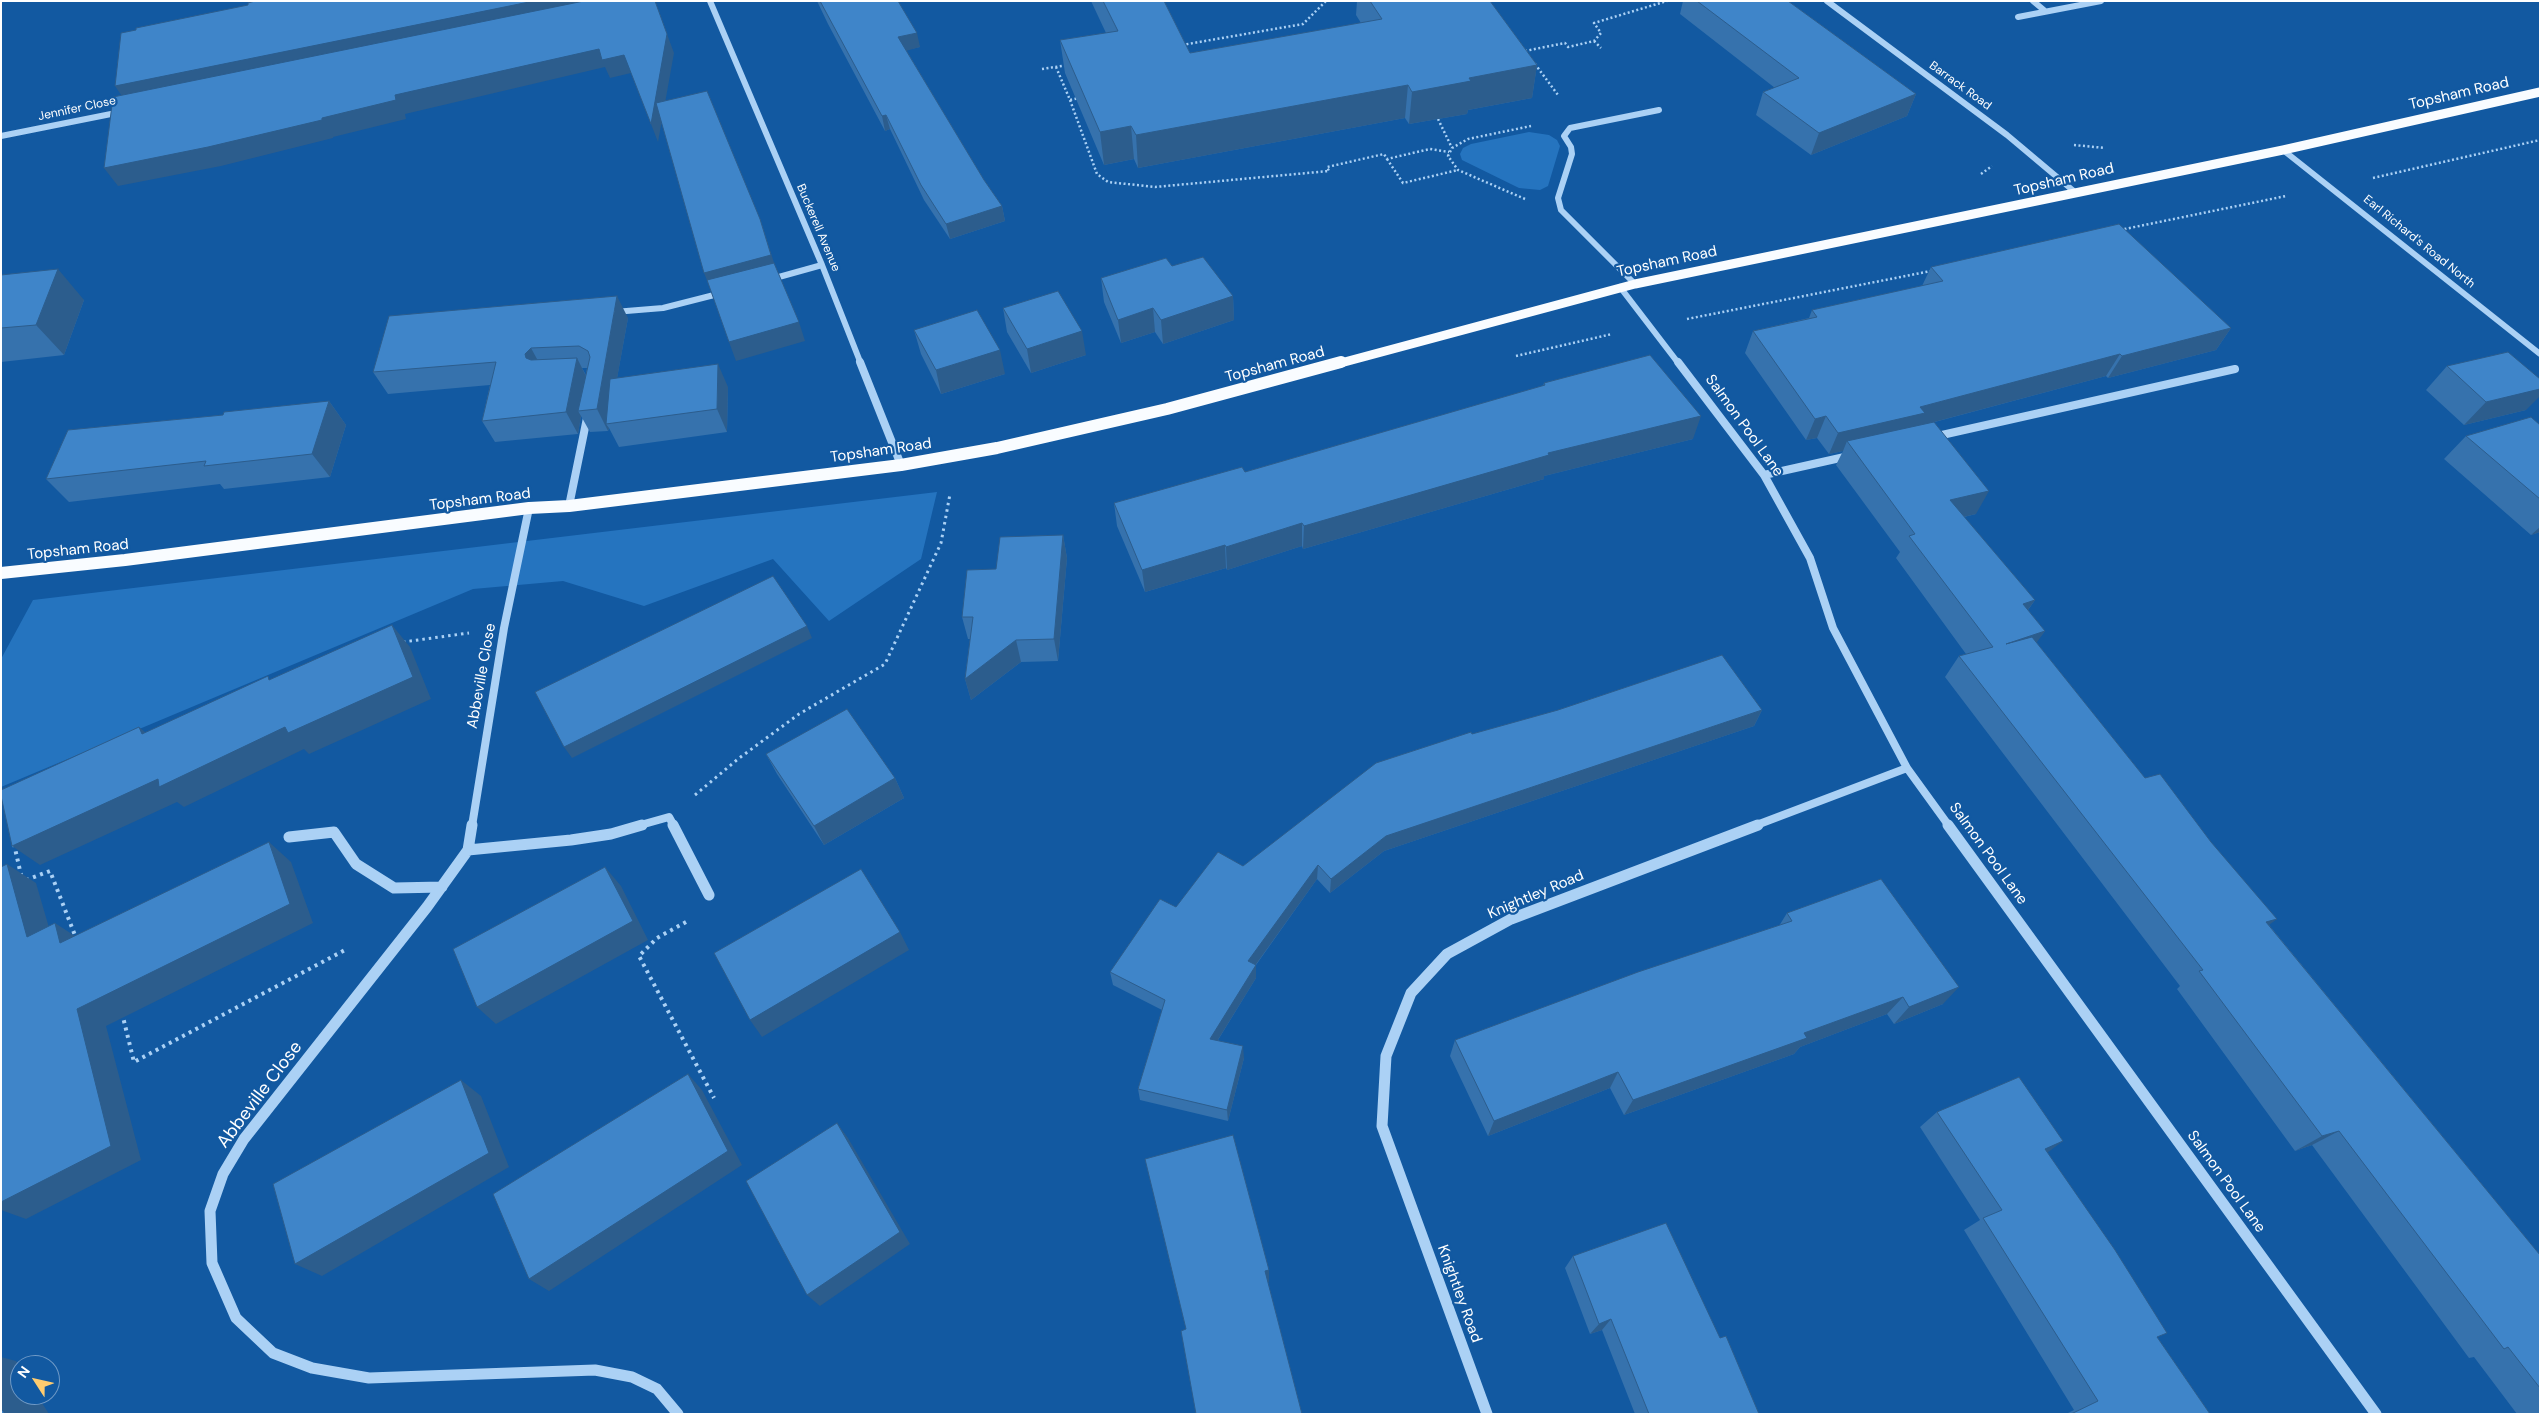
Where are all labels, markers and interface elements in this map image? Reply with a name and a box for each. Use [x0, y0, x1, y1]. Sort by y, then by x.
street label: Barrack Road [1926, 59, 1994, 113]
street label: Topsham Road [2407, 74, 2511, 114]
street label: Jennifer Close [37, 94, 117, 124]
street label: Topsham Road [2012, 160, 2116, 200]
street label: Buckerell Avenue [793, 182, 843, 274]
street label: Earl Richard's Road North [2360, 193, 2478, 291]
street label: Topsham Road [1615, 243, 1719, 281]
street label: Topsham Road [1223, 343, 1327, 387]
street label: Salmon Pool Lane [1701, 372, 1787, 480]
street label: Topsham Road [829, 435, 933, 467]
street label: Topsham Road [428, 485, 532, 515]
street label: Topsham Road [26, 536, 130, 564]
street label: Abbeville Close [464, 622, 500, 730]
street label: Salmon Pool Lane [1945, 800, 2031, 908]
street label: Knightley Road [1485, 867, 1587, 923]
street label: Abbeville Close [213, 1037, 307, 1153]
street label: Salmon Pool Lane [2183, 1128, 2269, 1236]
street label: Knightley Road [1433, 1243, 1485, 1345]
north arrow [10, 1355, 60, 1405]
text: N [13, 1363, 34, 1381]

